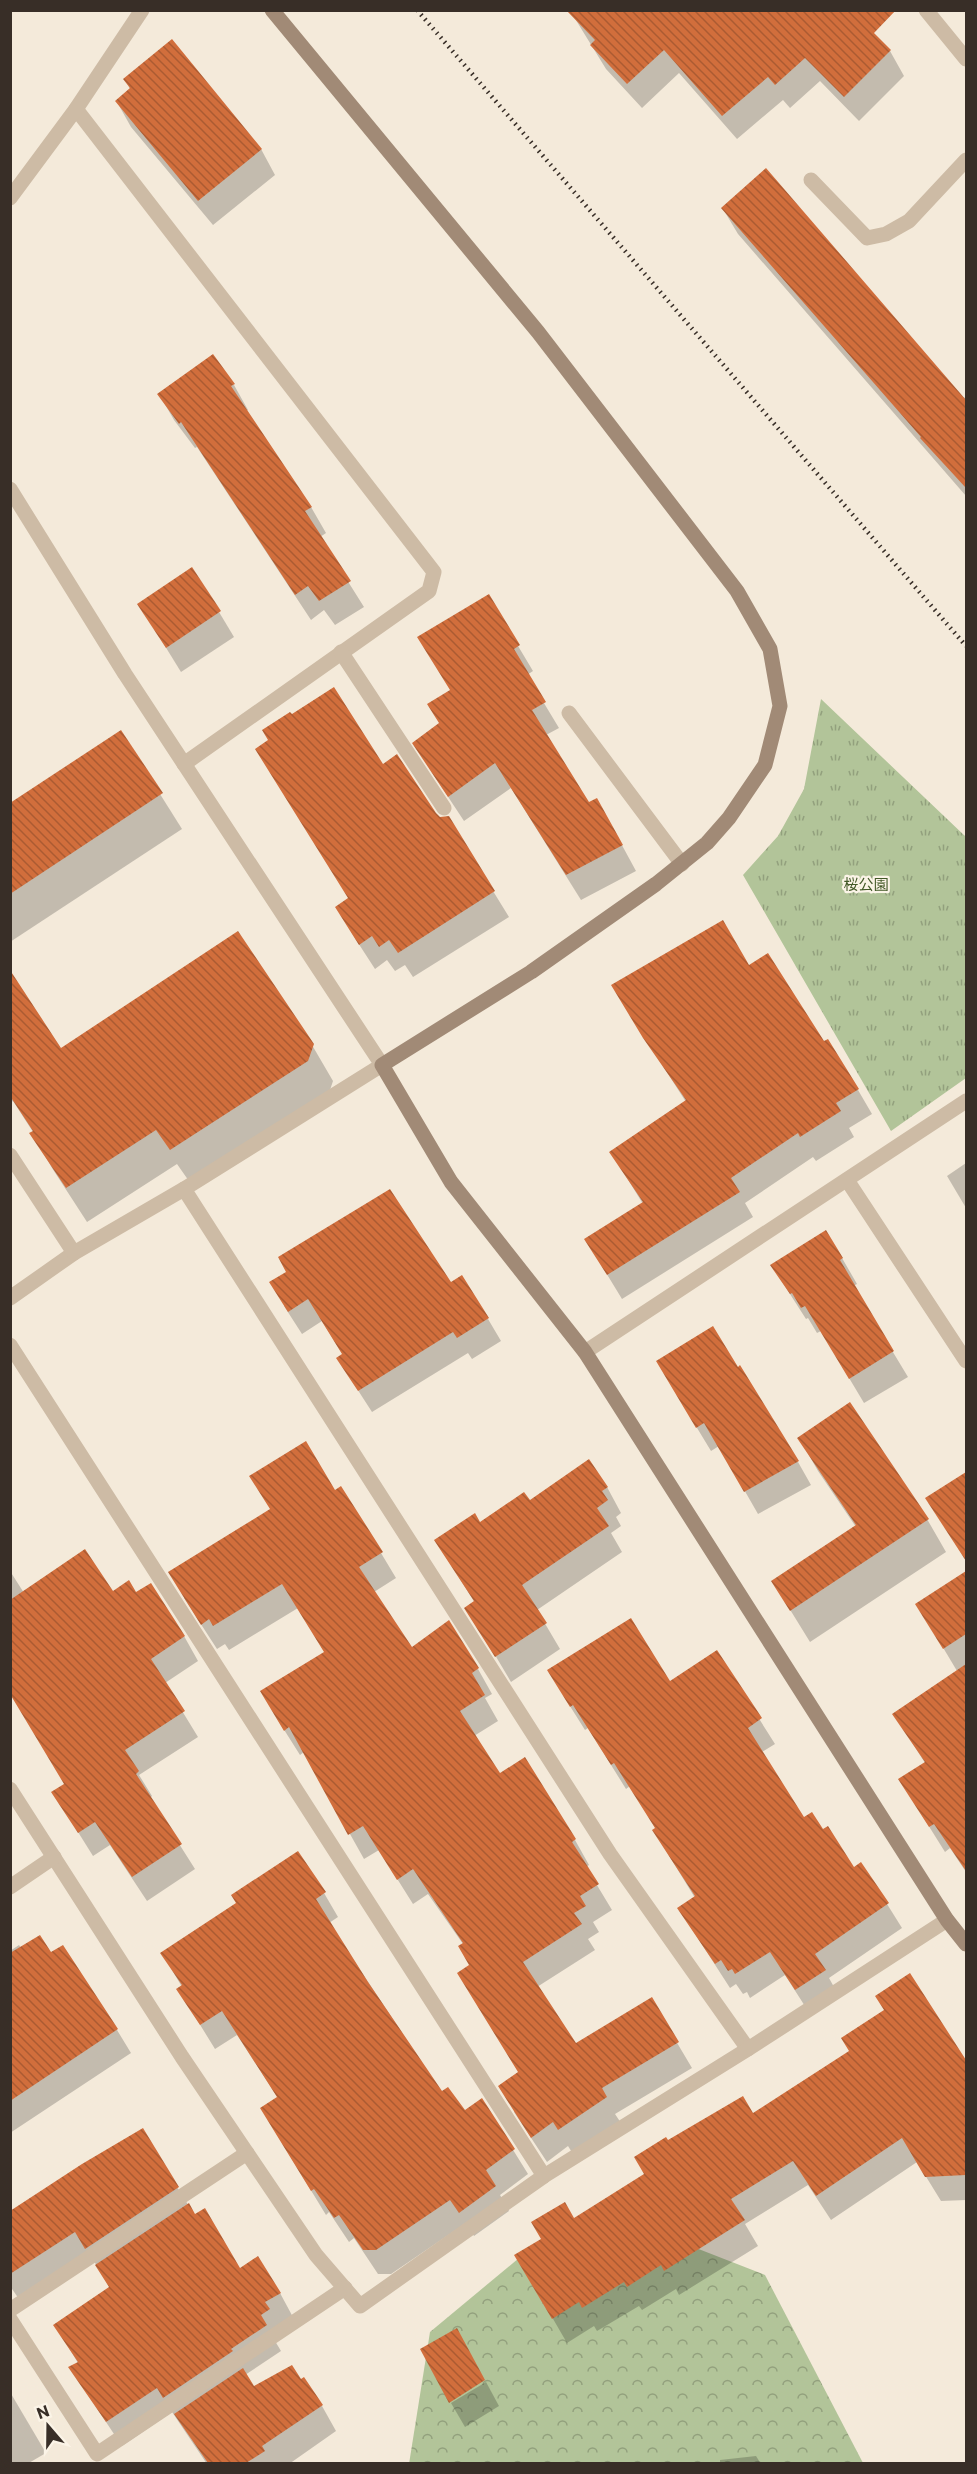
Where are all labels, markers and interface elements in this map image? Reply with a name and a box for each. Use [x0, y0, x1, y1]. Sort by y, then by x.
park label: 桜公園 [843, 875, 889, 893]
north arrow [18, 2396, 78, 2456]
text: N [34, 2400, 52, 2422]

